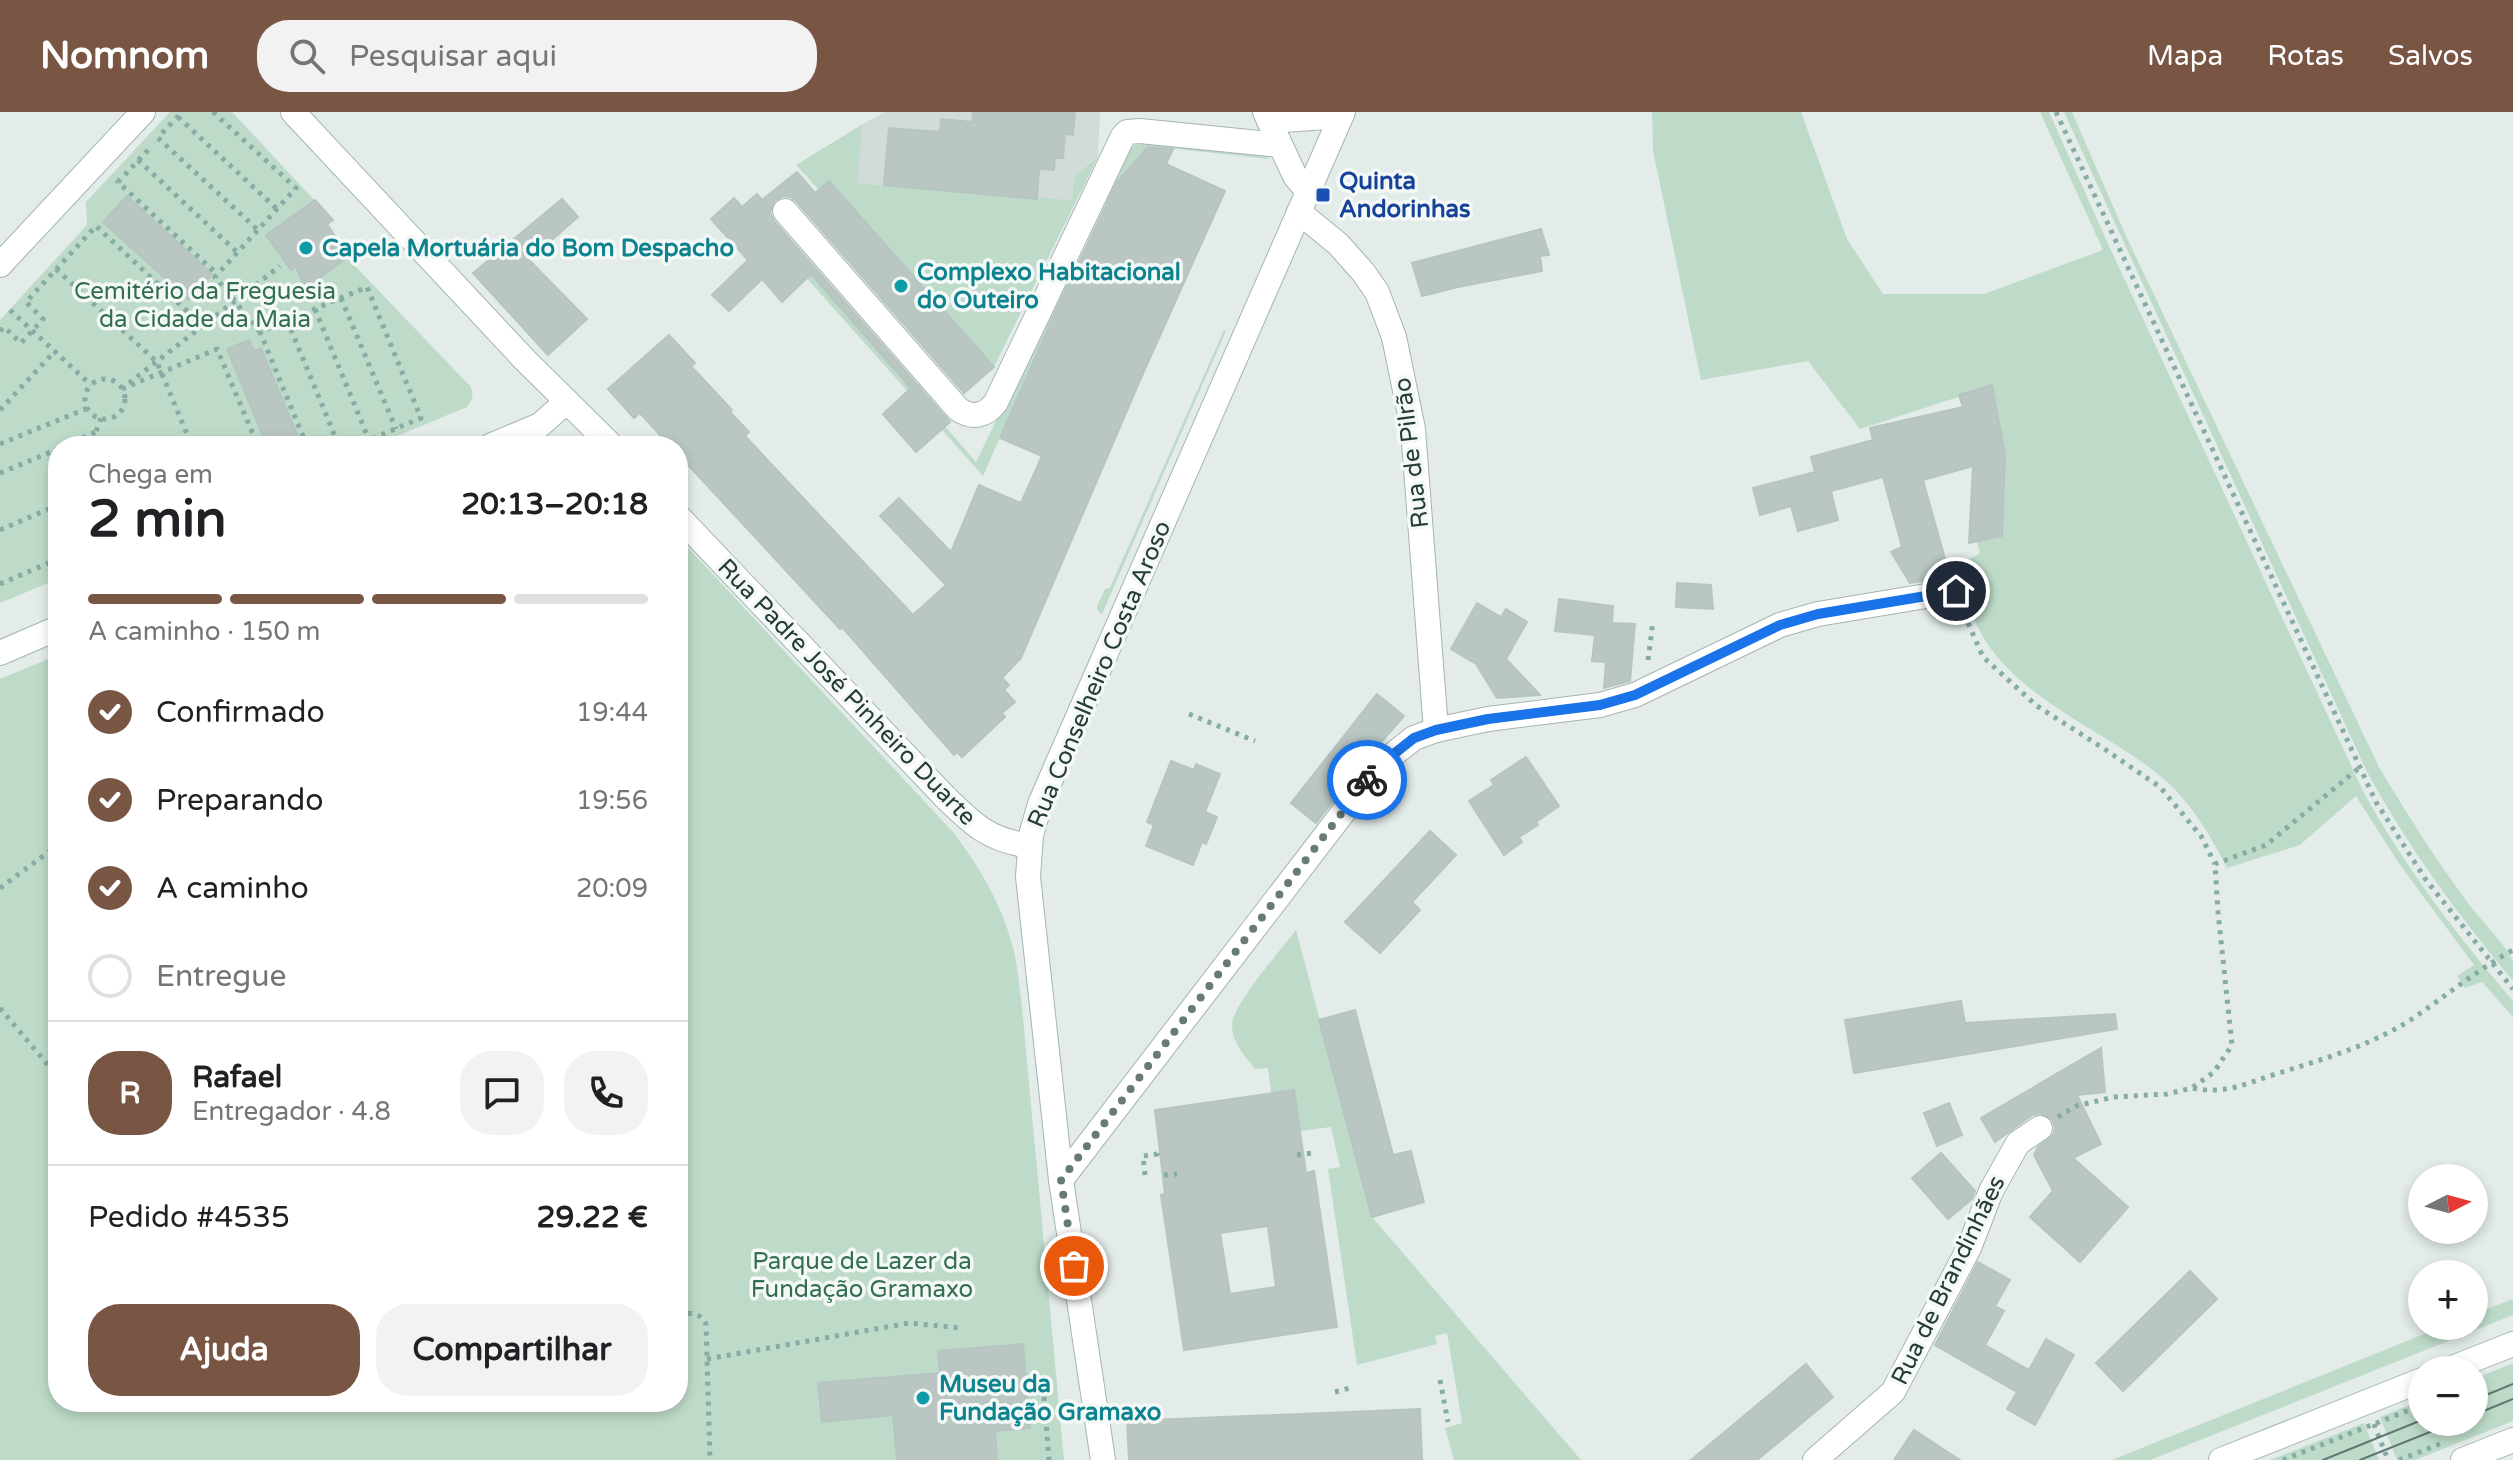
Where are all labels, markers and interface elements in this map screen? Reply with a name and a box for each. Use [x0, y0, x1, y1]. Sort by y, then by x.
search box [257, 20, 817, 92]
text: Nomnom [40, 33, 209, 79]
icon: search [285, 34, 329, 78]
text: Pesquisar aqui [349, 38, 557, 75]
text: Mapa [2147, 39, 2223, 73]
text: Rotas [2267, 39, 2344, 73]
text: Salvos [2388, 39, 2473, 73]
place label: Quinta Andorinhas [1339, 167, 1471, 224]
marker: Quinta Andorinhas [1314, 186, 1332, 204]
place label: Capela Mortuária do Bom Despacho [322, 234, 734, 263]
marker: Capela Mortuária do Bom Despacho [297, 239, 315, 257]
place label: Complexo Habitacional do Outeiro [917, 258, 1181, 315]
park label: Cemitério da Freguesia da Cidade da Maia [74, 277, 336, 334]
marker: Complexo Habitacional do Outeiro [892, 277, 910, 295]
street label: Rua de Pilrão [1388, 376, 1435, 530]
text: Chega em [88, 459, 213, 490]
text: 20:13–20:18 [461, 486, 648, 523]
text: 2 min [88, 488, 227, 551]
street label: Rua Conselheiro Costa Aroso [1022, 516, 1177, 832]
street label: Rua Padre José Pinheiro Duarte [711, 553, 982, 832]
pin [1922, 557, 1990, 625]
icon: home [1934, 569, 1978, 613]
text: A caminho · 150 m [88, 616, 320, 647]
icon: check [88, 690, 132, 734]
text: Confirmado [156, 694, 325, 731]
text: 19:44 [576, 697, 648, 728]
courier [1327, 740, 1407, 820]
icon: bike [1345, 758, 1389, 802]
icon: check [88, 778, 132, 822]
text: Preparando [156, 782, 324, 819]
text: 19:56 [576, 785, 648, 816]
icon: check [88, 866, 132, 910]
text: A caminho [156, 870, 309, 907]
text: 20:09 [576, 873, 648, 904]
text: Entregue [156, 958, 287, 995]
button: chat [460, 1051, 544, 1135]
button: phone [564, 1051, 648, 1135]
text: Rafael [192, 1059, 282, 1096]
text: R [119, 1075, 141, 1112]
text: Entregador · 4.8 [192, 1096, 391, 1127]
north arrow [2408, 1164, 2488, 1244]
map controls [2408, 1164, 2488, 1436]
street label: Rua de Brandinhães [1885, 1171, 2012, 1390]
text: Pedido #4535 [88, 1199, 290, 1236]
text: 29.22 € [537, 1199, 648, 1236]
pin [1040, 1232, 1108, 1300]
icon: bag [1052, 1244, 1096, 1288]
park label: Parque de Lazer da Fundação Gramaxo [751, 1247, 973, 1304]
button: + [2408, 1260, 2488, 1340]
button: Ajuda [88, 1304, 360, 1396]
button: Compartilhar [376, 1304, 648, 1396]
button: − [2408, 1356, 2488, 1436]
place label: Museu da Fundação Gramaxo [939, 1370, 1161, 1427]
marker: Museu da Fundação Gramaxo [914, 1389, 932, 1407]

